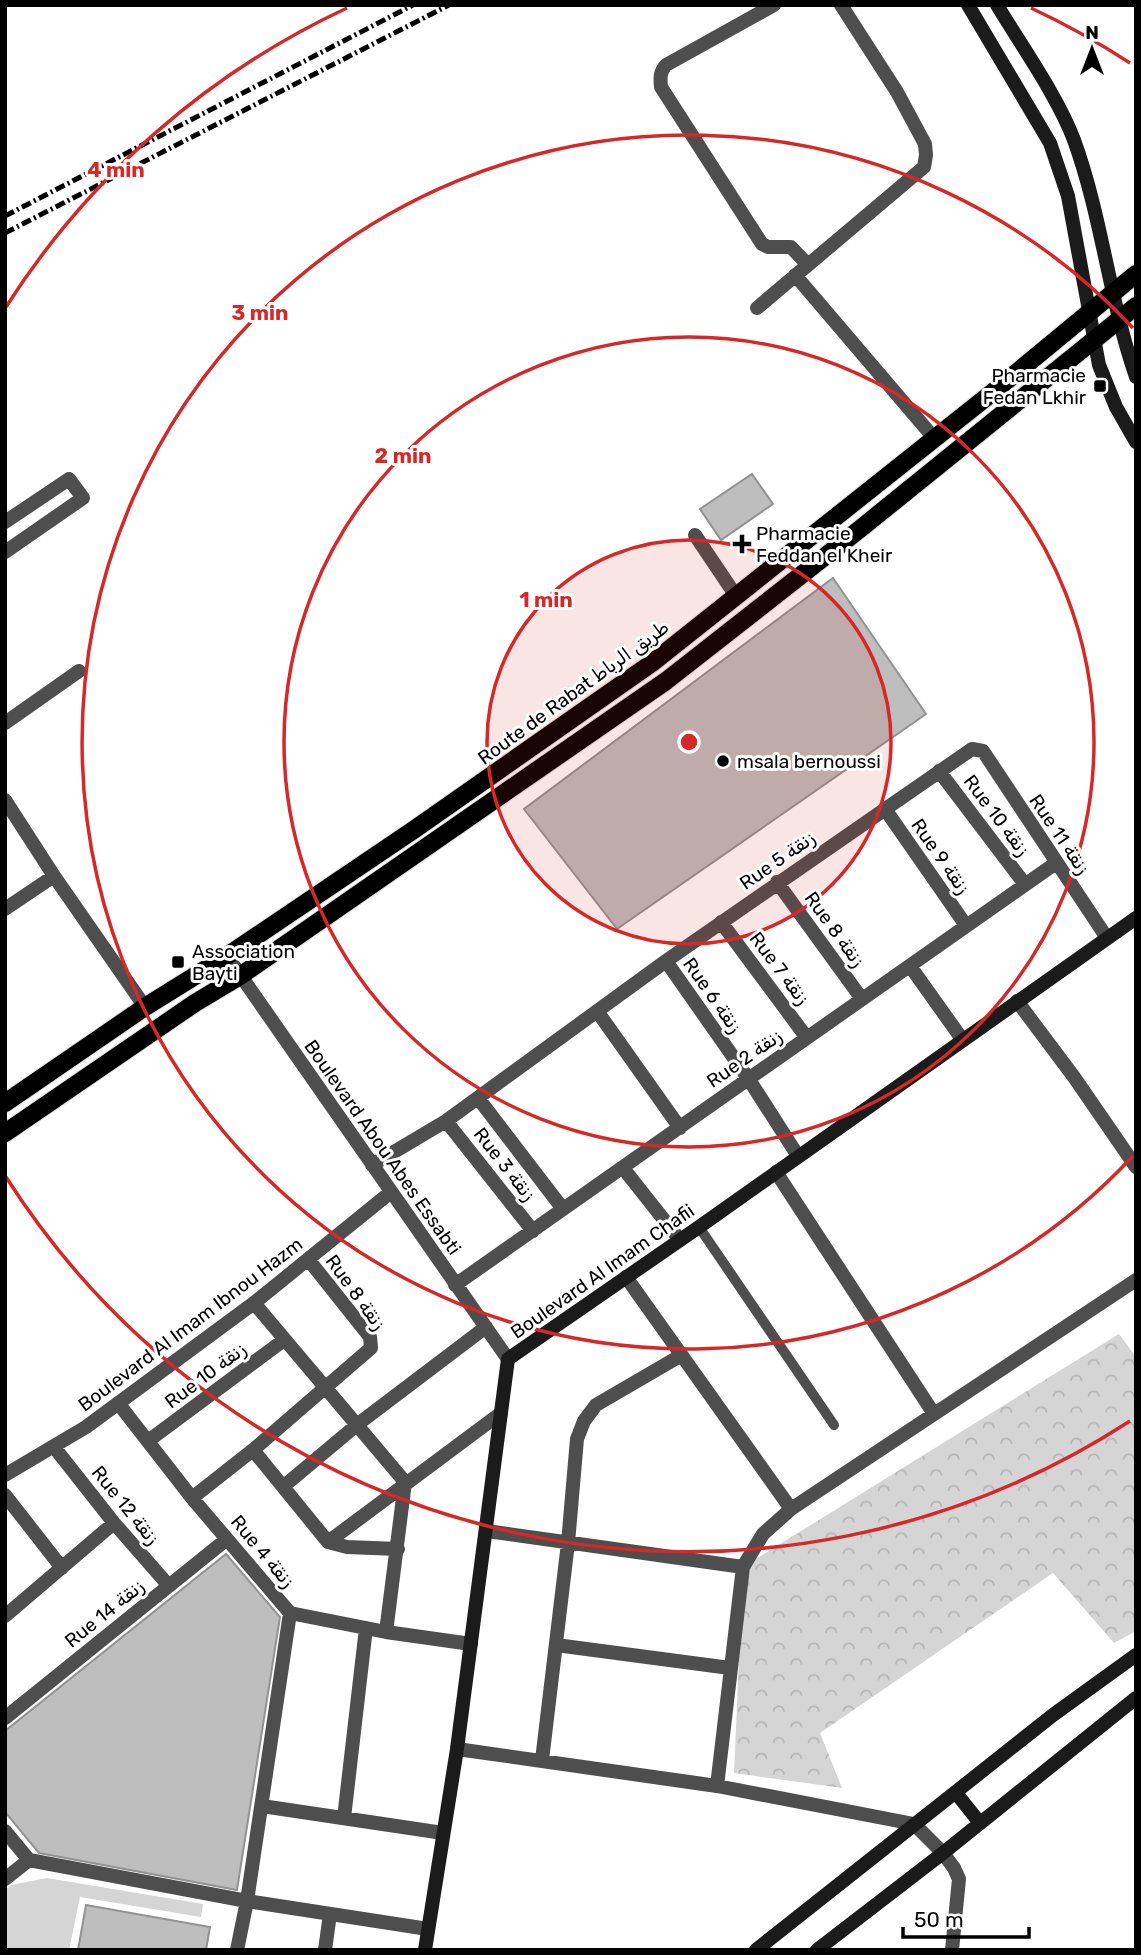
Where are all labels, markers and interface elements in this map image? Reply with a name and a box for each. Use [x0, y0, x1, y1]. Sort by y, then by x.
north arrow [1057, 14, 1127, 84]
text: N [1085, 21, 1099, 44]
text: 4 min [87, 157, 145, 182]
text: 3 min [231, 300, 289, 325]
place label: Pharmacie Fedan Lkhir [983, 364, 1087, 409]
marker: Pharmacie Fedan Lkhir [1092, 378, 1108, 394]
text: 2 min [375, 443, 431, 468]
place label: Pharmacie Feddan el Kheir [756, 522, 893, 567]
marker: Pharmacie Feddan el Kheir [734, 536, 750, 552]
text: 1 min [519, 587, 573, 612]
street label: Route de Rabat طريق الرباط [473, 615, 673, 769]
centre of rings [677, 730, 701, 754]
place label: msala bernoussi [737, 750, 881, 773]
marker: msala bernoussi [715, 753, 731, 769]
street label: Rue 10 زنقة [959, 770, 1035, 860]
street label: Rue 11 زنقة [1024, 790, 1095, 879]
street label: Rue 9 زنقة [906, 814, 975, 898]
street label: Rue 5 زنقة [735, 826, 819, 895]
street label: Rue 8 زنقة [800, 887, 870, 971]
street label: Rue 7 زنقة [745, 927, 814, 1009]
place label: Association Bayti [192, 940, 295, 985]
street label: Rue 6 زنقة [678, 953, 747, 1037]
marker: Association Bayti [170, 954, 186, 970]
street label: Rue 2 زنقة [702, 1024, 786, 1093]
street label: Boulevard Abou Abes Essabti [299, 1035, 466, 1259]
street label: Rue 3 زنقة [469, 1123, 540, 1206]
street label: Boulevard Al Imam Chafii [506, 1199, 699, 1344]
street label: Boulevard Al Imam Ibnou Hazm [74, 1233, 307, 1416]
street label: Rue 8 زنقة [321, 1250, 391, 1334]
street label: Rue 10 زنقة [160, 1337, 250, 1413]
street label: Rue 12 زنقة [87, 1461, 164, 1549]
street label: Rue 4 زنقة [226, 1511, 299, 1592]
street label: Rue 14 زنقة [60, 1574, 149, 1652]
scale bar [903, 1896, 1029, 1940]
text: 50 m [914, 1907, 964, 1932]

